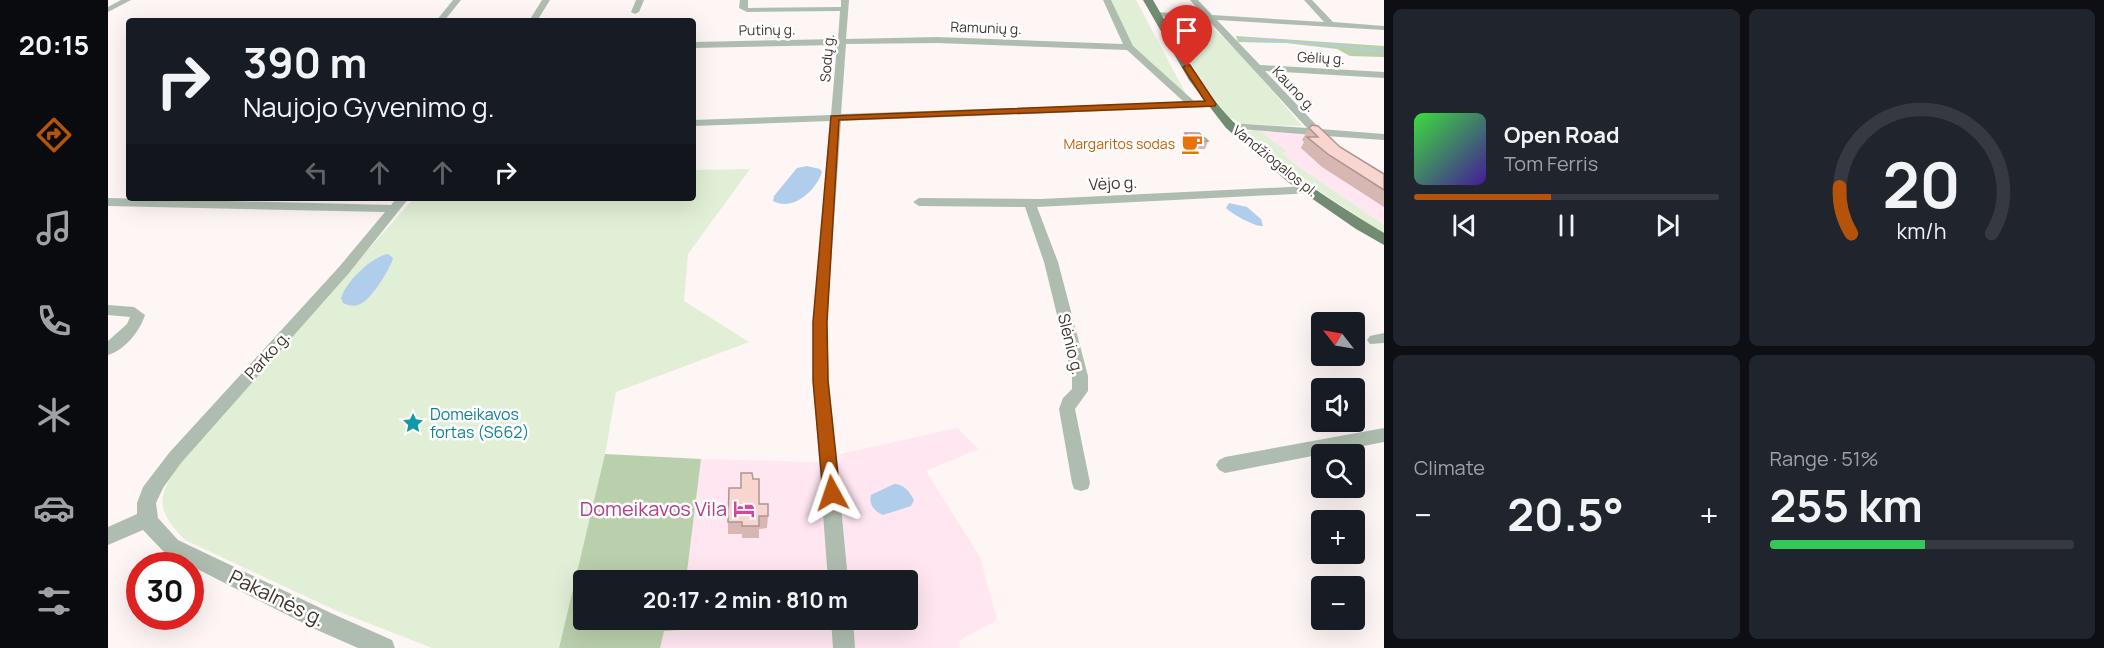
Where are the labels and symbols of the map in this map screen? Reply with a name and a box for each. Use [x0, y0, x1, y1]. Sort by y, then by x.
pin [1161, 5, 1212, 67]
street label: Ramunių g. [950, 17, 1022, 38]
street label: Putinų g. [738, 20, 796, 39]
street label: Sodų g. [815, 33, 838, 83]
street label: Gėlių g. [1297, 47, 1345, 68]
street label: Kauno g. [1268, 62, 1320, 115]
street label: Vandžiogalos pl. [1229, 121, 1322, 201]
cafe icon: Margaritos sodas [1180, 132, 1204, 156]
place label: Margaritos sodas [1064, 134, 1175, 153]
street label: Vėjo g. [1088, 171, 1138, 195]
street label: Slėnio g. [1053, 311, 1089, 377]
north arrow [1311, 312, 1365, 366]
street label: Parko g. [239, 326, 295, 384]
place label: Domeikavos fortas (S662) [430, 403, 529, 443]
place icon: Domeikavos fortas (S662) [401, 411, 425, 435]
position arrow [800, 461, 864, 525]
place label: Domeikavos Vila [580, 495, 727, 522]
hotel icon: Domeikavos Vila [732, 497, 756, 521]
speed limit sign: 30 [126, 552, 204, 630]
street label: Pakalnės g. [225, 563, 330, 632]

